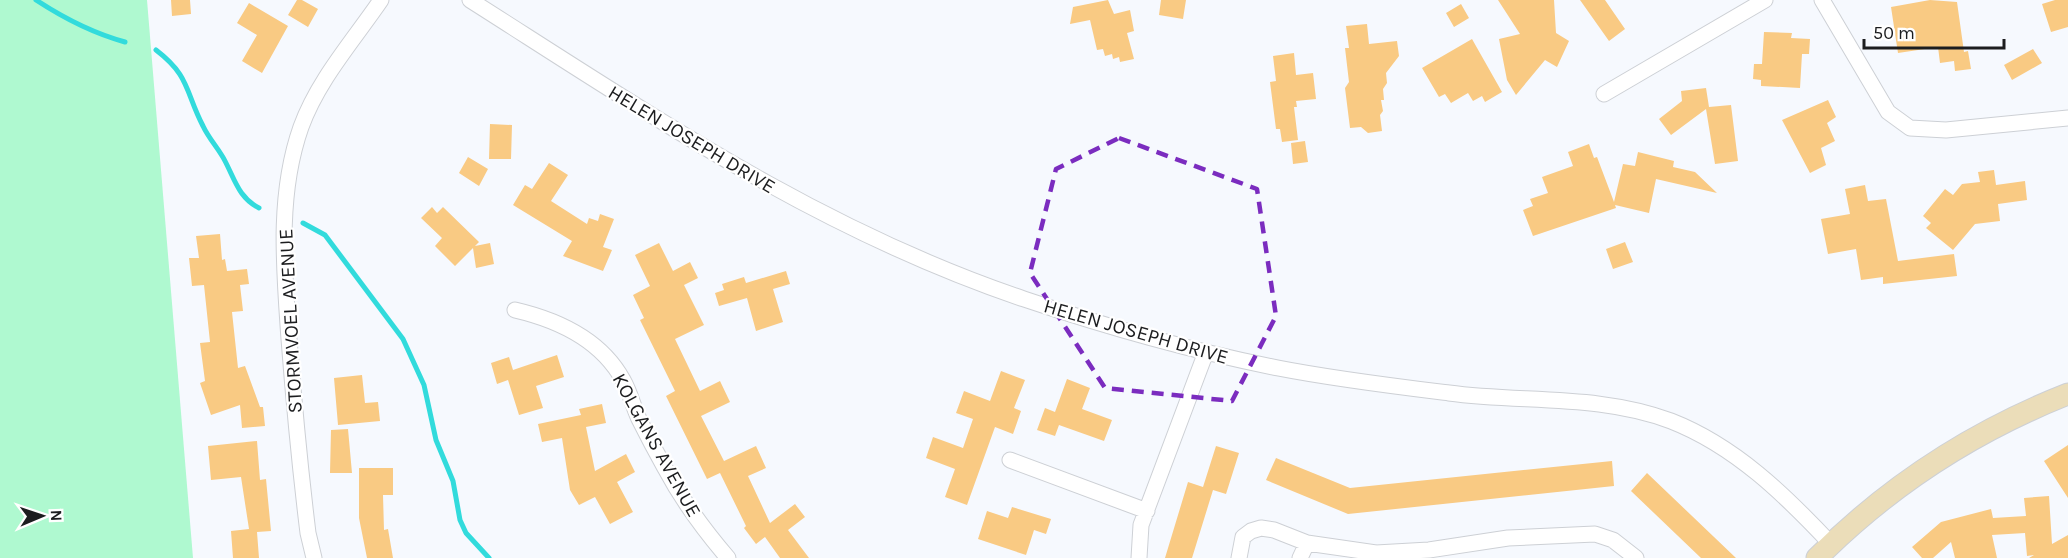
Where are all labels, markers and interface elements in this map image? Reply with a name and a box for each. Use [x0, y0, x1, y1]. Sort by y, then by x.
scale bar [1864, 12, 2004, 50]
text: 50 m [1873, 22, 1915, 44]
street label: HELEN JOSEPH DRIVE [604, 80, 779, 198]
street label: STORMVOEL AVENUE [274, 228, 307, 414]
street label: HELEN JOSEPH DRIVE [1041, 294, 1231, 369]
street label: KOLGANS AVENUE [608, 369, 706, 521]
north arrow [12, 486, 72, 546]
text: N [47, 509, 66, 522]

